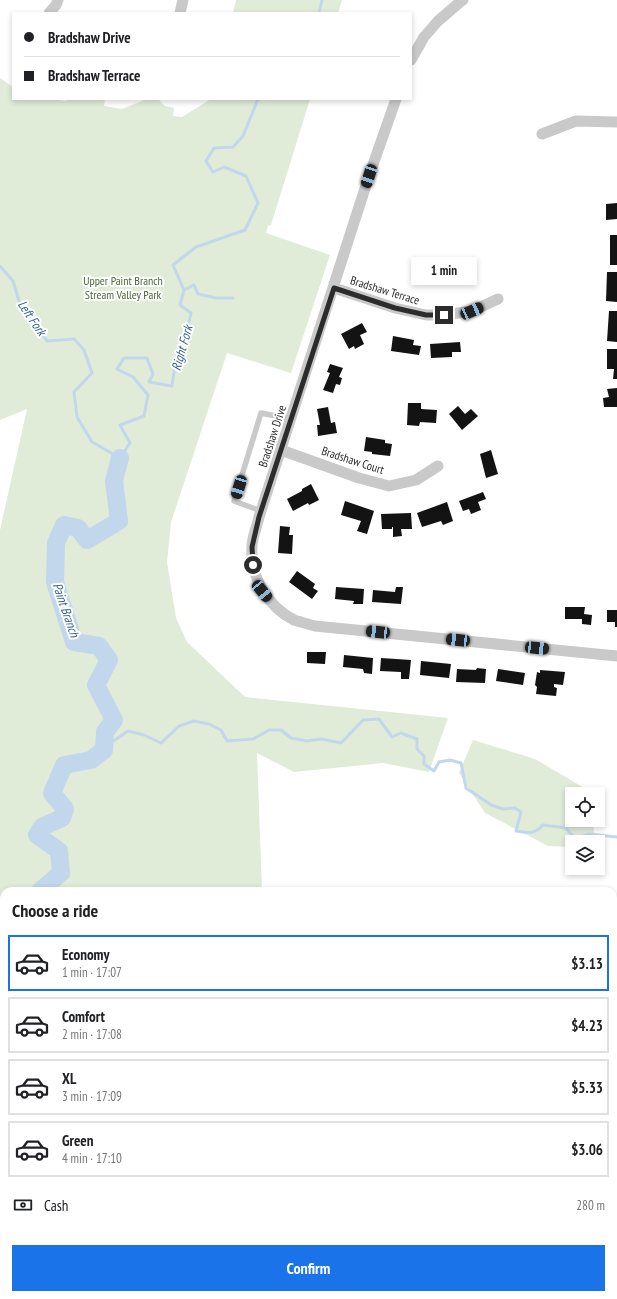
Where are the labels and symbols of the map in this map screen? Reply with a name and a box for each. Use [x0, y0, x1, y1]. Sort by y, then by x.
car [360, 163, 378, 189]
callout: 1 min [411, 257, 477, 285]
street label: Bradshaw Terrace [349, 272, 421, 308]
park label: Upper Paint Branch Stream Valley Park [83, 273, 163, 302]
water label: Left Fork [14, 297, 51, 341]
car [459, 301, 485, 321]
route end [435, 306, 453, 324]
water label: Right Fork [167, 322, 197, 373]
street label: Bradshaw Drive [255, 403, 289, 469]
street label: Bradshaw Court [320, 443, 387, 477]
car [230, 474, 248, 500]
route start [244, 556, 262, 574]
car [250, 578, 274, 604]
water label: Paint Branch [49, 581, 84, 641]
car [365, 625, 391, 639]
car [445, 633, 471, 647]
car [524, 641, 550, 655]

